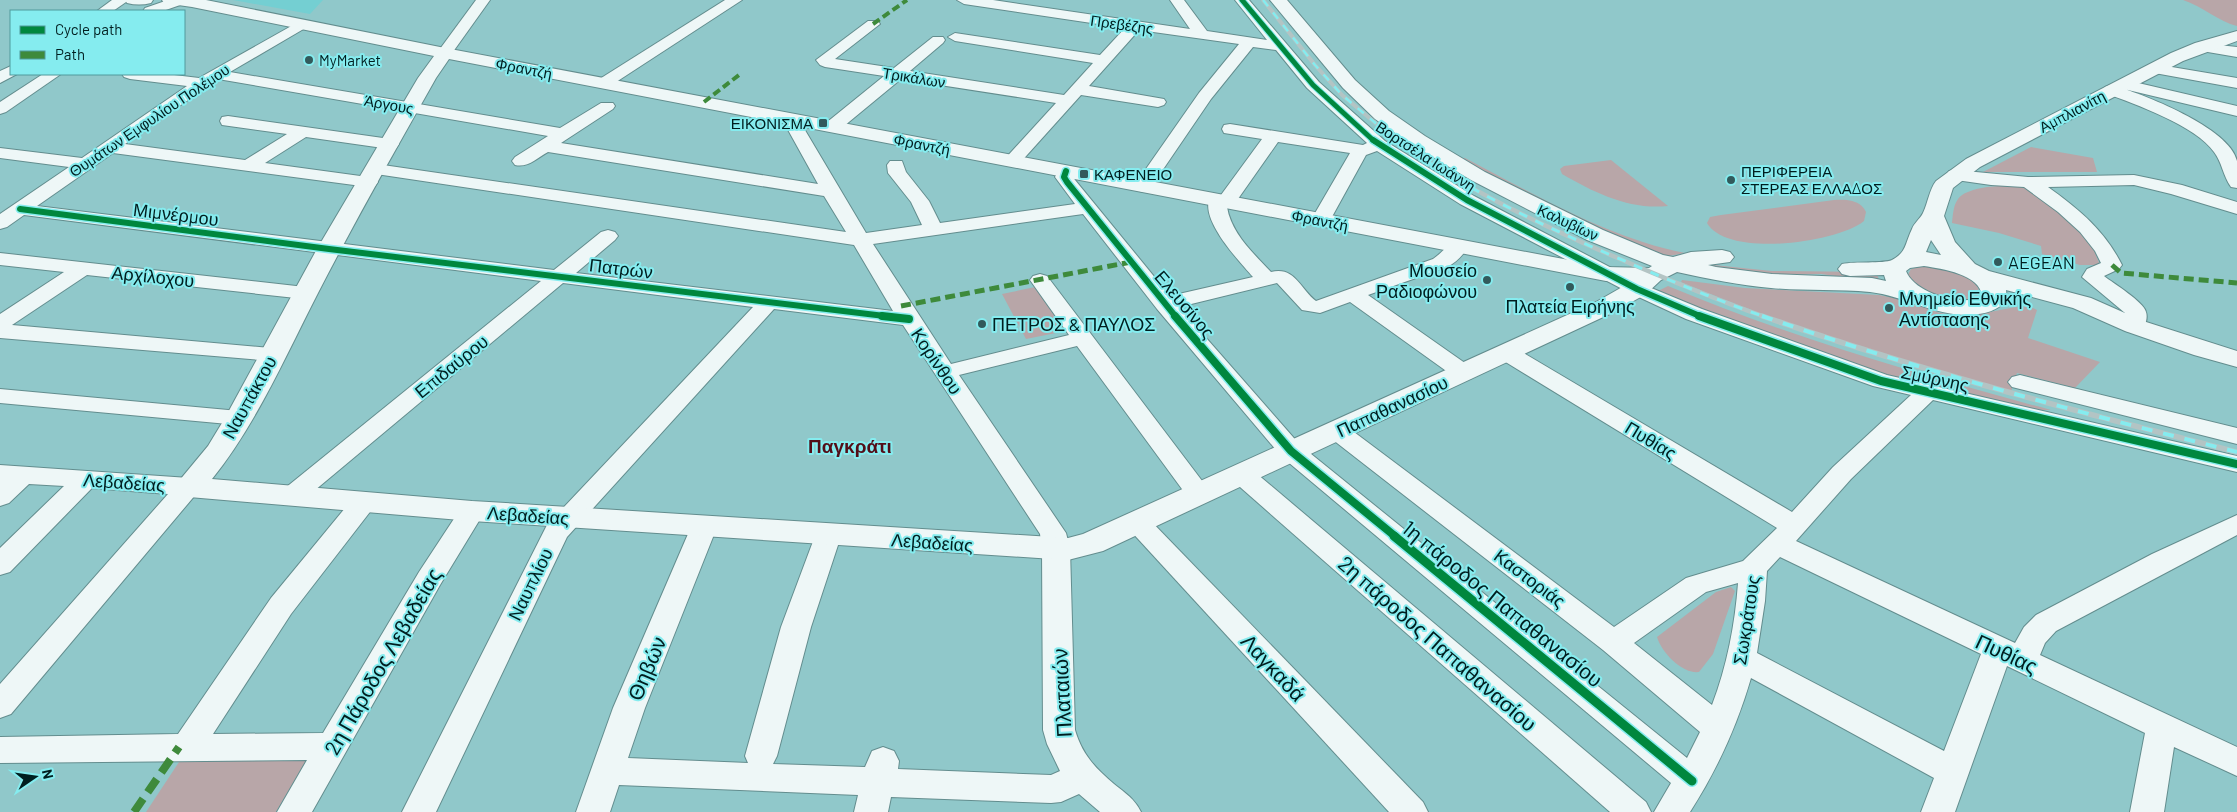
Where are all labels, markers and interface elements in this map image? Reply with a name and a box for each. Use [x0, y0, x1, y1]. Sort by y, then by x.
legend [10, 10, 185, 75]
street label: Πρεβέζης [1089, 11, 1155, 37]
text: Cycle path [55, 20, 122, 38]
text: Path [55, 45, 85, 63]
place label: MyMarket [319, 51, 381, 69]
marker: MyMarket [303, 54, 315, 66]
street label: Φραντζή [494, 54, 554, 82]
street label: Θυμάτων Εμφυλίου Πολέμου [66, 60, 232, 180]
street label: Τρικάλων [881, 63, 947, 91]
street label: Αμπλιανίτη [2036, 86, 2108, 136]
street label: Άργους [363, 91, 415, 117]
place label: ΕΙΚΟΝΙΣΜΑ [731, 114, 813, 132]
marker: ΕΙΚΟΝΙΣΜΑ [817, 117, 829, 129]
street label: Βορτσέλα Ιωάννη [1373, 117, 1479, 195]
street label: Φραντζή [892, 130, 952, 158]
place label: ΠΕΡΙΦΕΡΕΙΑ ΣΤΕΡΕΑΣ ΕΛΛΑΔΟΣ [1741, 162, 1882, 197]
place label: ΚΑΦΕΝΕΙΟ [1094, 165, 1172, 183]
marker: ΚΑΦΕΝΕΙΟ [1078, 168, 1090, 180]
marker: ΠΕΡΙΦΕΡΕΙΑ ΣΤΕΡΕΑΣ ΕΛΛΑΔΟΣ [1725, 174, 1737, 186]
street label: Μιμνέρμου [132, 198, 220, 230]
street label: Καλυβίων [1535, 200, 1601, 244]
street label: Φραντζή [1290, 206, 1350, 234]
place label: AEGEAN [2008, 251, 2075, 273]
street label: Πατρών [588, 253, 654, 283]
marker: AEGEAN [1992, 256, 2004, 268]
place label: Μουσείο Ραδιοφώνου [1376, 259, 1477, 302]
street label: Αρχίλοχου [111, 261, 195, 291]
street label: Ελευσίνος [1150, 266, 1220, 343]
marker: Μουσείο Ραδιοφώνου [1481, 274, 1493, 286]
marker: Πλατεία Ειρήνης [1564, 281, 1576, 293]
place label: Μνημείο Εθνικής Αντίστασης [1899, 287, 2031, 330]
place label: Πλατεία Ειρήνης [1505, 295, 1635, 317]
marker: Μνημείο Εθνικής Αντίστασης [1883, 302, 1895, 314]
place label: ΠΕΤΡΟΣ & ΠΑΥΛΟΣ [992, 313, 1155, 335]
marker: ΠΕΤΡΟΣ & ΠΑΥΛΟΣ [976, 318, 988, 330]
street label: Κορίνθου [907, 324, 967, 398]
street label: Επιδαύρου [410, 330, 492, 402]
street label: Ναυπάκτου [217, 352, 281, 442]
street label: Σμύρνης [1899, 360, 1971, 396]
street label: Παπαθανασίου [1333, 371, 1451, 441]
street label: Πυθίας [1621, 416, 1681, 464]
district label: Παγκράτι [808, 434, 892, 457]
street label: Λεβαδείας [82, 468, 166, 496]
street label: Λεβαδείας [486, 501, 570, 529]
street label: 1η πάροδος Παπαθανασίου [1398, 514, 1608, 692]
street label: Λεβαδείας [890, 528, 974, 556]
street label: Ναυπλίου [503, 544, 557, 624]
street label: Καστοριάς [1490, 544, 1570, 612]
street label: 2η πάροδος Παπαθανασίου [1334, 550, 1542, 736]
street label: 2η Πάροδος Λεβαδείας [318, 563, 446, 759]
street label: Σωκράτους [1728, 573, 1764, 666]
street label: Λαγκαδά [1237, 628, 1311, 706]
street label: Πυθίας [1972, 628, 2042, 678]
street label: Θηβών [621, 632, 671, 704]
street label: Πλαταιών [1046, 648, 1076, 738]
north arrow [10, 752, 60, 802]
text: N [39, 768, 57, 780]

